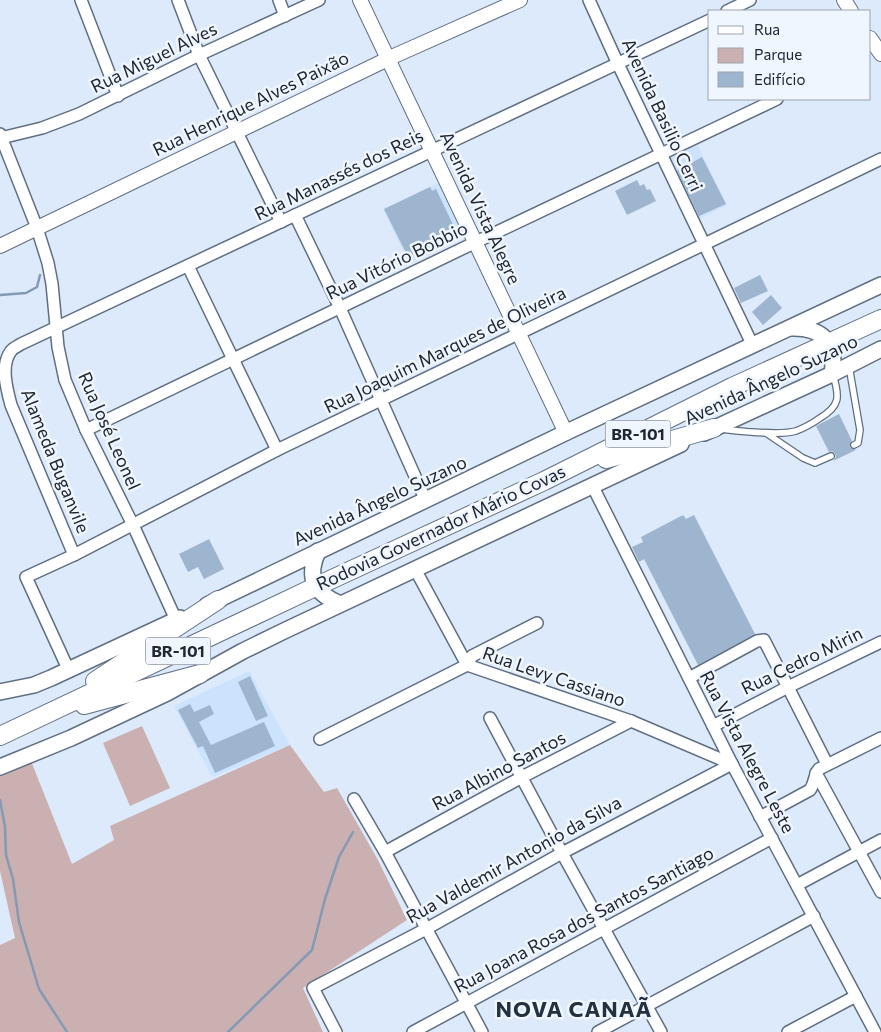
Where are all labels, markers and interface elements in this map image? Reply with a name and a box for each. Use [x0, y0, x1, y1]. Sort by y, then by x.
legend [708, 10, 871, 100]
street label: Rua Miguel Alves [87, 17, 220, 97]
text: Rua [754, 20, 780, 38]
street label: Avenida Basilio Cerri [618, 35, 708, 195]
text: Parque [754, 45, 802, 63]
street label: Rua Henrique Alves Paixão [149, 46, 352, 160]
text: Edifício [754, 70, 805, 88]
street label: Rua Manassés dos Reis [251, 124, 427, 225]
street label: Avenida Vista Alegre [436, 128, 526, 288]
street label: Rua Vitório Bobbio [322, 216, 471, 304]
street label: Rua Joaquim Marques de Oliveira [320, 281, 569, 417]
street label: Avenida Ângelo Suzano [680, 329, 861, 429]
street label: Rua José Leonel [74, 368, 146, 493]
street label: Alameda Buganvile [17, 385, 95, 536]
road number: BR-101 [606, 420, 670, 448]
street label: Avenida Ângelo Suzano [289, 450, 470, 550]
street label: Rodovia Governador Mário Covas [313, 460, 569, 595]
street label: Rua Cedro Mirin [737, 621, 866, 699]
road number: BR-101 [146, 637, 210, 664]
street label: Rua Levy Cassiano [480, 641, 629, 711]
street label: Rua Vista Alegre Leste [696, 666, 800, 837]
street label: Rua Albino Santos [428, 726, 569, 815]
street label: Rua Valdemir Antonio da Silva [402, 791, 625, 928]
street label: Rua Joana Rosa dos Santos Santiago [450, 841, 717, 997]
district label: NOVA CANAÃ [496, 995, 652, 1022]

